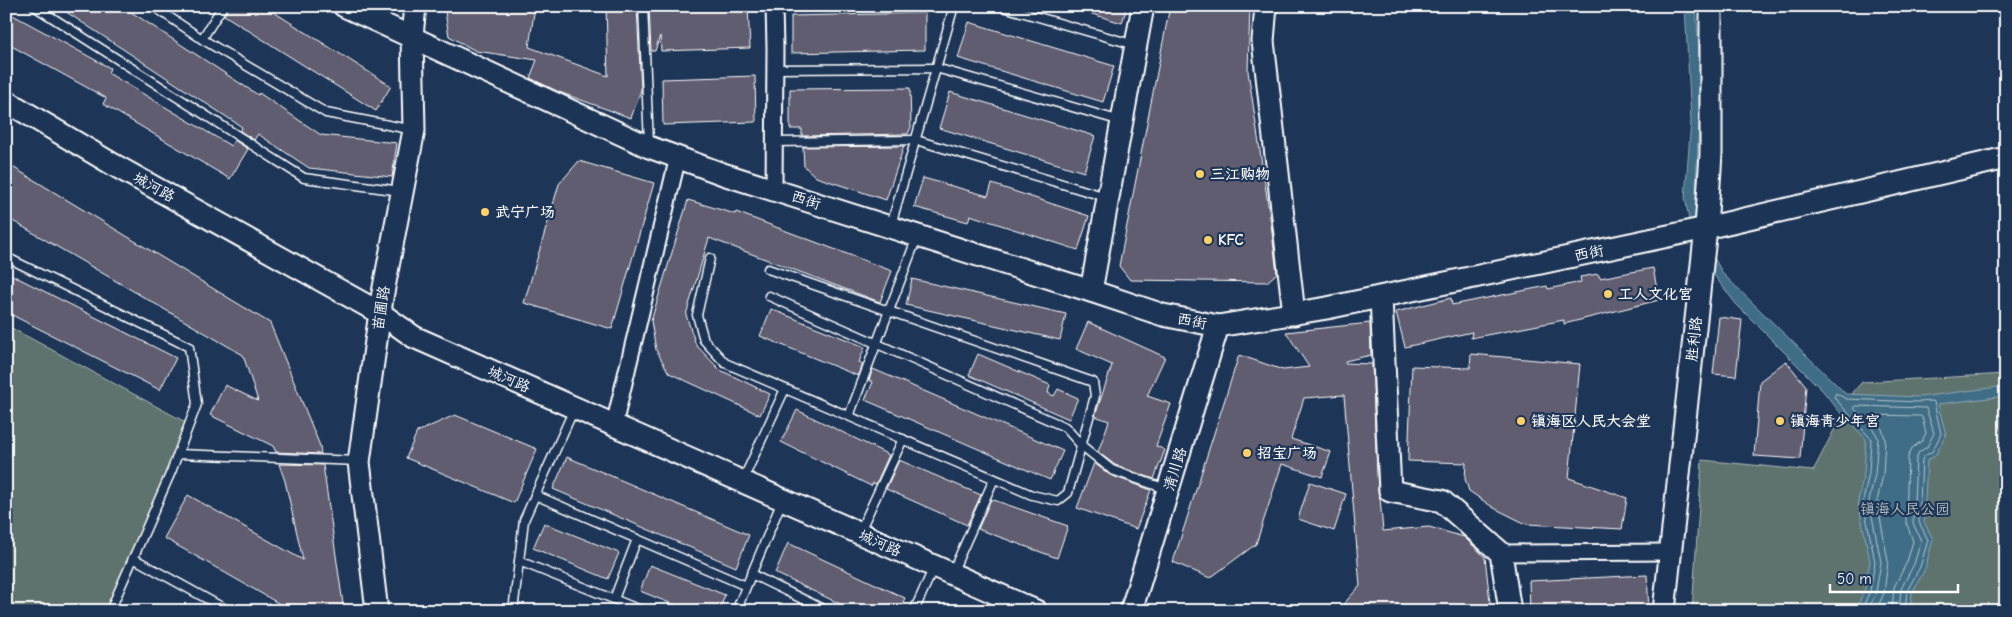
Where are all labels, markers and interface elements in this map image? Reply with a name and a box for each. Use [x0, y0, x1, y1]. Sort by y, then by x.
place label: 三江购物 [1210, 165, 1270, 183]
street label: 城河路 [130, 168, 178, 206]
marker: 三江购物 [1194, 168, 1206, 180]
street label: 西街 [789, 187, 823, 213]
place label: 武宁广场 [495, 203, 555, 221]
marker: 武宁广场 [479, 206, 491, 218]
place label: KFC [1218, 231, 1244, 249]
marker: KFC [1202, 234, 1214, 246]
street label: 西街 [1572, 241, 1606, 265]
street label: 苗圃路 [369, 284, 393, 332]
place label: 工人文化宫 [1618, 285, 1693, 303]
marker: 工人文化宫 [1602, 288, 1614, 300]
street label: 西街 [1176, 309, 1208, 333]
street label: 胜利路 [1683, 316, 1705, 362]
street label: 城河路 [485, 362, 533, 396]
place label: 镇海区人民大会堂 [1531, 412, 1651, 430]
place label: 镇海青少年宫 [1790, 412, 1880, 430]
marker: 镇海区人民大会堂 [1515, 415, 1527, 427]
marker: 镇海青少年宫 [1774, 415, 1786, 427]
place label: 招宝广场 [1257, 444, 1317, 462]
street label: 清川路 [1160, 445, 1190, 493]
marker: 招宝广场 [1241, 447, 1253, 459]
park label: 镇海人民公园 [1860, 500, 1950, 518]
street label: 城河路 [856, 526, 904, 560]
scale bar [1830, 562, 1957, 594]
text: 50 m [1837, 570, 1872, 588]

